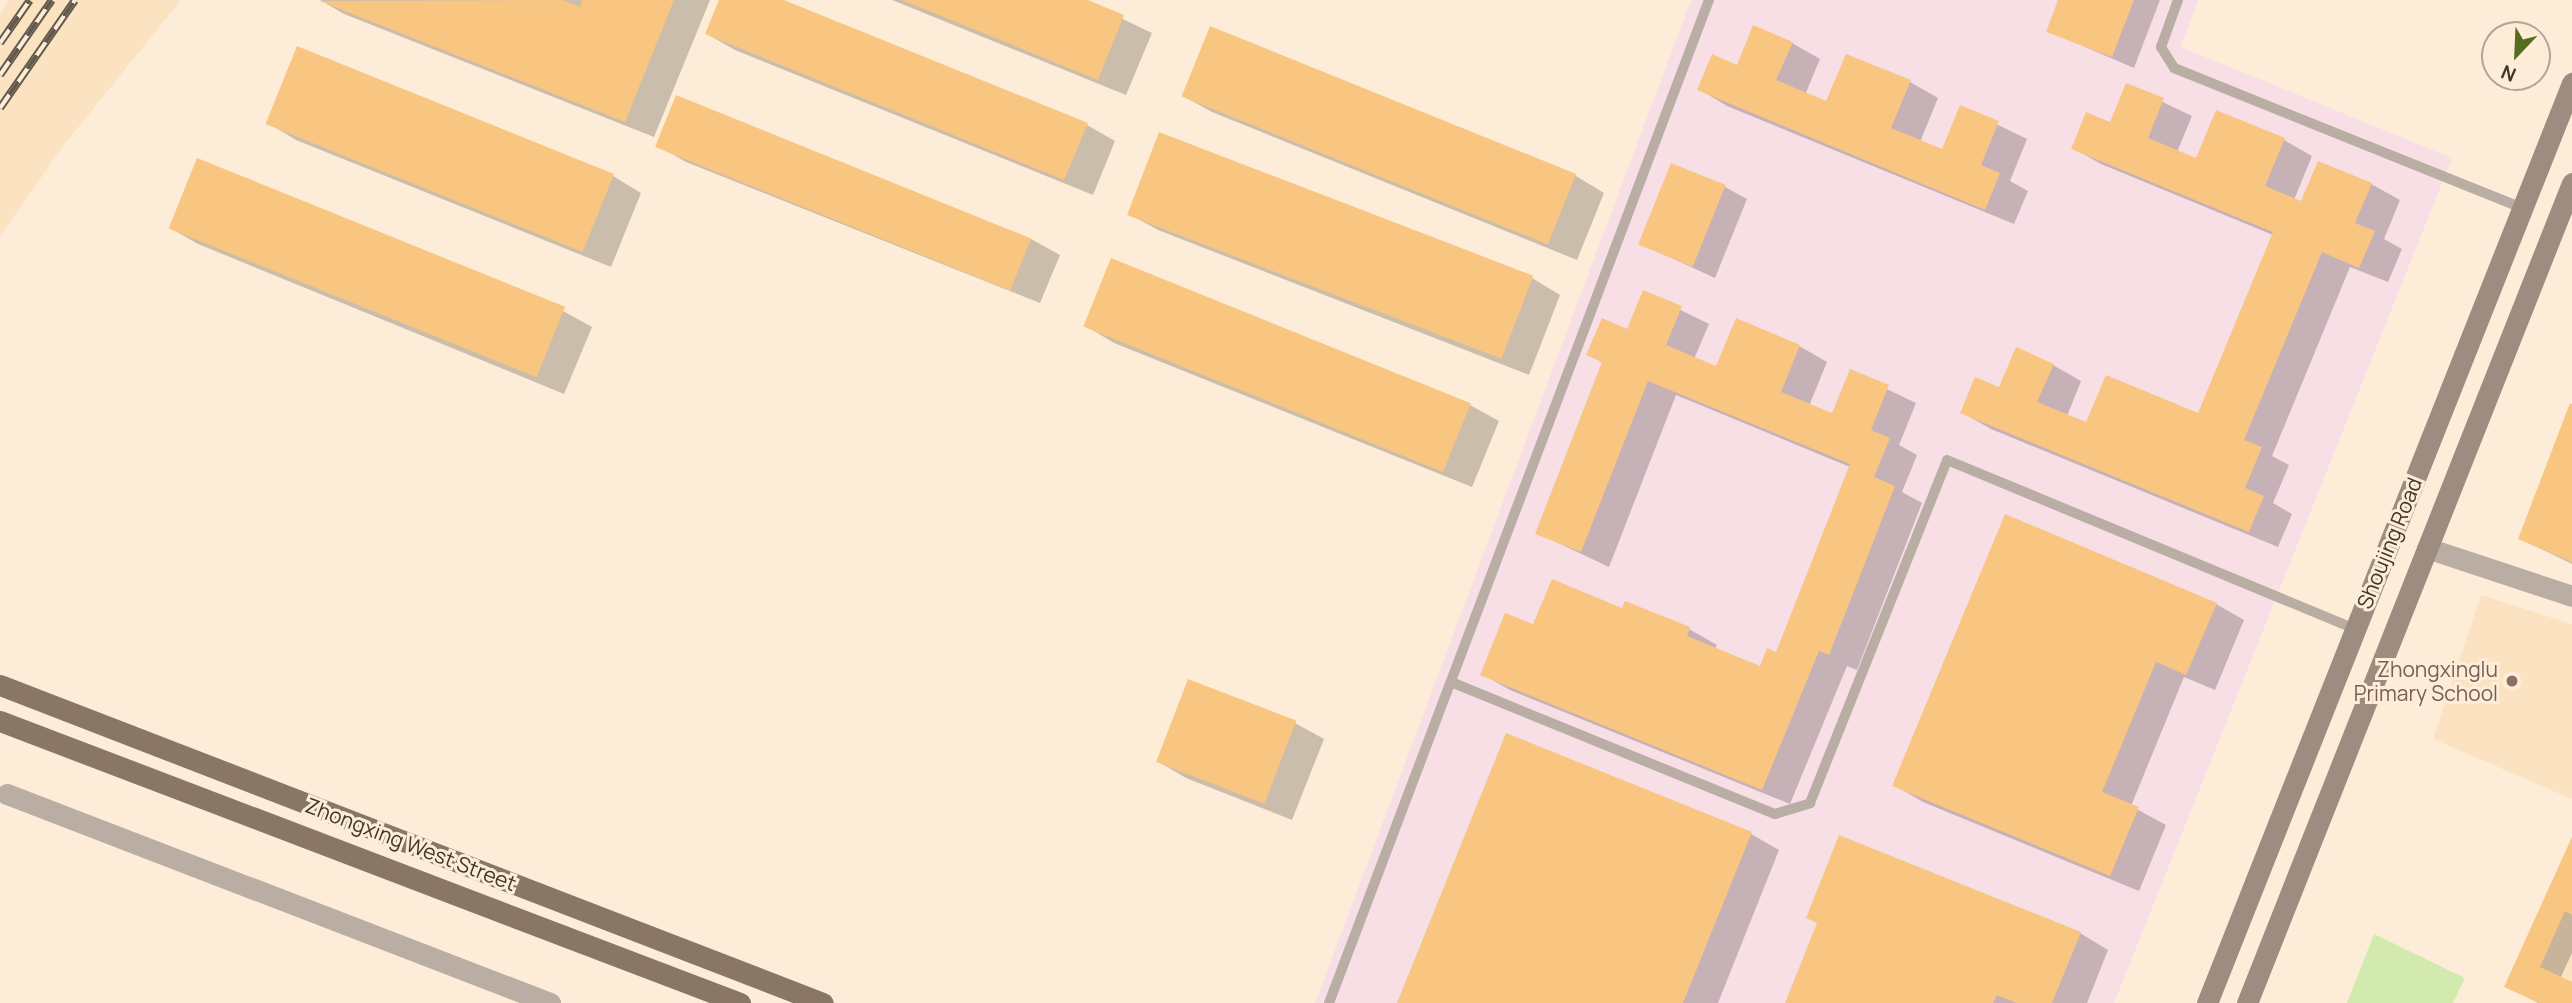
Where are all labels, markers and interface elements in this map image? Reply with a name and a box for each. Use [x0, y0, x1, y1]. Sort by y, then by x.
north arrow [2481, 21, 2551, 91]
text: N [2497, 59, 2520, 88]
street label: Shoujing Road [2351, 474, 2427, 612]
place label: Zhongxinglu Primary School [2354, 656, 2498, 706]
marker: Zhongxinglu Primary School [2504, 673, 2520, 689]
street label: Zhongxing West Street [302, 792, 520, 896]

